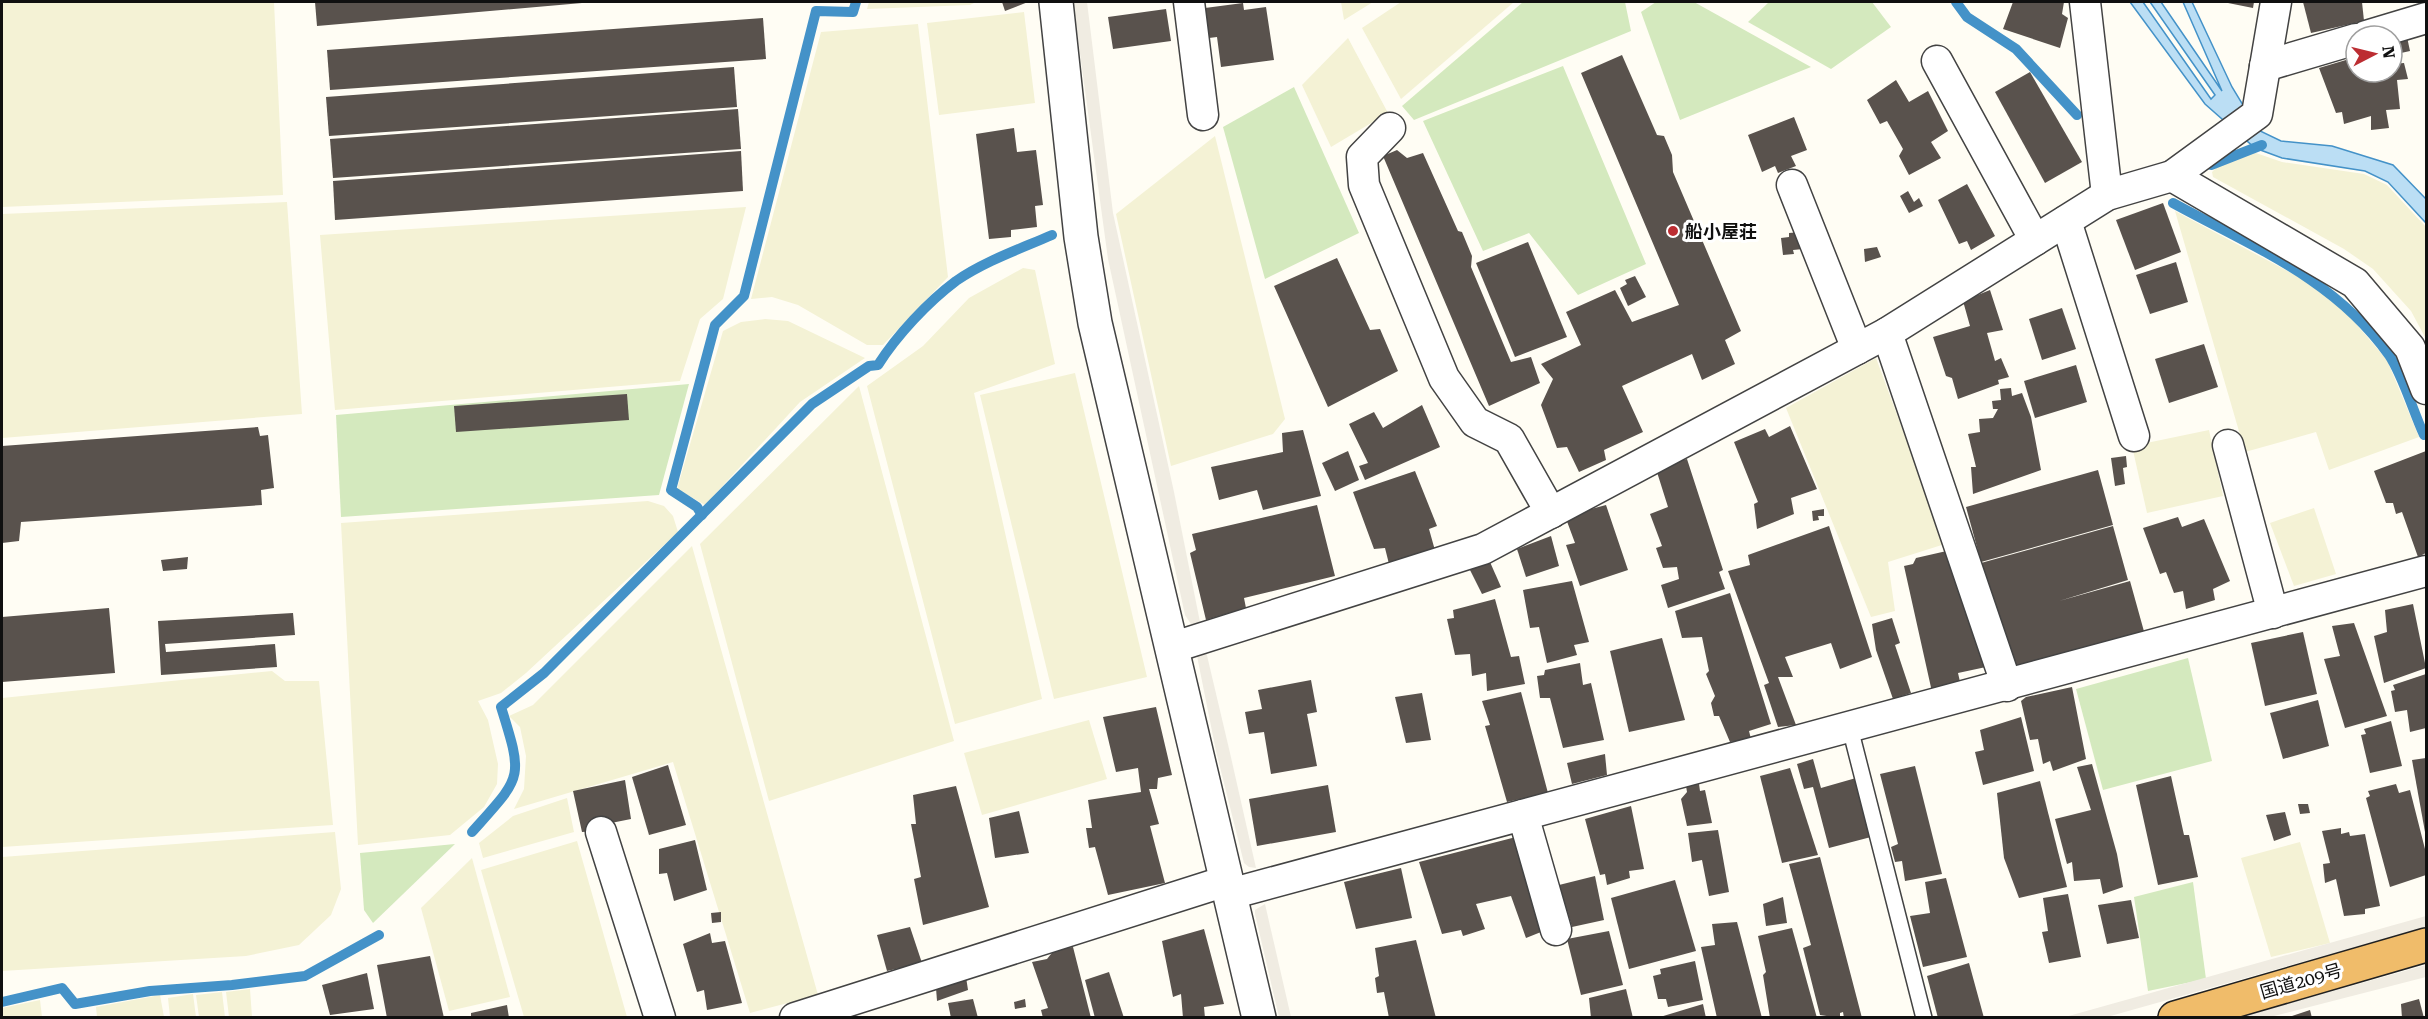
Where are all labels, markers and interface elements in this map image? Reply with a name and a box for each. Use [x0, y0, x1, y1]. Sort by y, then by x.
north arrow [2344, 24, 2404, 84]
text: N [2378, 45, 2399, 60]
place label: 船小屋荘 [1685, 221, 1757, 242]
marker: 船小屋荘 [1666, 224, 1680, 238]
street label: 国道209号 [2258, 959, 2344, 1003]

